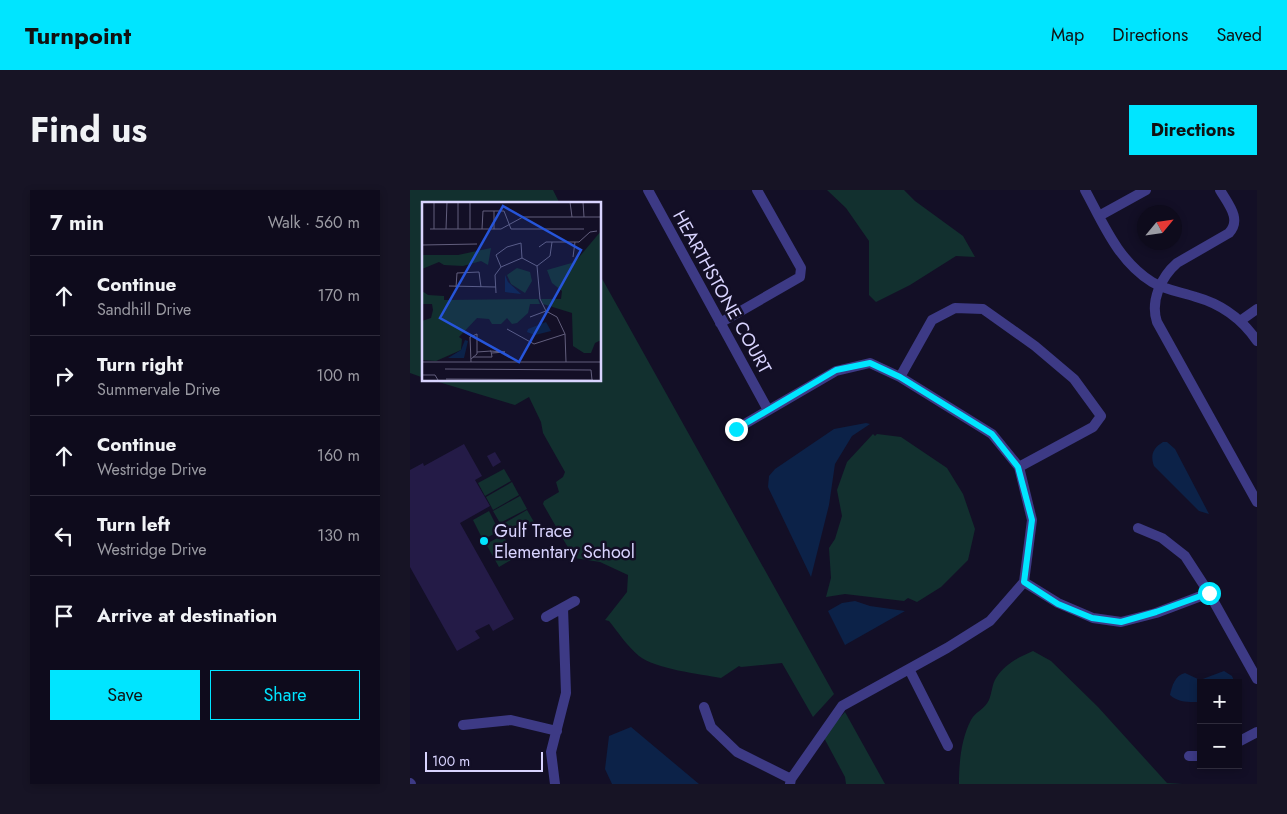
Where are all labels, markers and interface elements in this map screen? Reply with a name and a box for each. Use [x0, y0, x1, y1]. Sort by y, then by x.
text: Turnpoint [25, 18, 131, 53]
text: Map [1051, 22, 1084, 48]
text: Directions [1112, 22, 1188, 48]
text: Saved [1216, 22, 1262, 48]
text: Find us [30, 105, 147, 155]
button: Directions [1129, 105, 1257, 155]
inset map [422, 202, 601, 381]
north arrow [1137, 205, 1182, 250]
street label: HEARTHSTONE COURT [666, 206, 778, 379]
text: 7 min [50, 208, 104, 238]
text: Walk · 560 m [268, 211, 360, 234]
text: Continue [97, 271, 176, 298]
icon: ahead [50, 282, 78, 310]
text: 170 m [318, 284, 360, 307]
text: Sandhill Drive [97, 298, 191, 321]
text: Turn right [97, 351, 183, 378]
icon: right [50, 362, 78, 390]
text: 100 m [316, 364, 360, 387]
text: Summervale Drive [97, 378, 220, 401]
route end [725, 418, 748, 441]
text: Continue [97, 431, 176, 458]
icon: ahead [50, 442, 78, 470]
text: 160 m [317, 444, 360, 467]
text: Westridge Drive [97, 458, 207, 481]
text: Turn left [97, 511, 170, 538]
place label: Gulf Trace Elementary School [494, 518, 635, 565]
icon: left [50, 522, 78, 550]
text: 130 m [317, 524, 360, 547]
marker: Gulf Trace Elementary School [478, 535, 490, 547]
text: Westridge Drive [97, 538, 207, 561]
route start [1198, 582, 1221, 605]
icon: arrive [50, 602, 78, 630]
text: Arrive at destination [97, 602, 277, 629]
button: Save [50, 670, 200, 720]
button: Share [210, 670, 360, 720]
map controls [1197, 679, 1242, 769]
button: + [1197, 679, 1242, 724]
button: − [1197, 724, 1242, 769]
scale bar [425, 749, 542, 772]
text: 100 m [432, 751, 470, 771]

